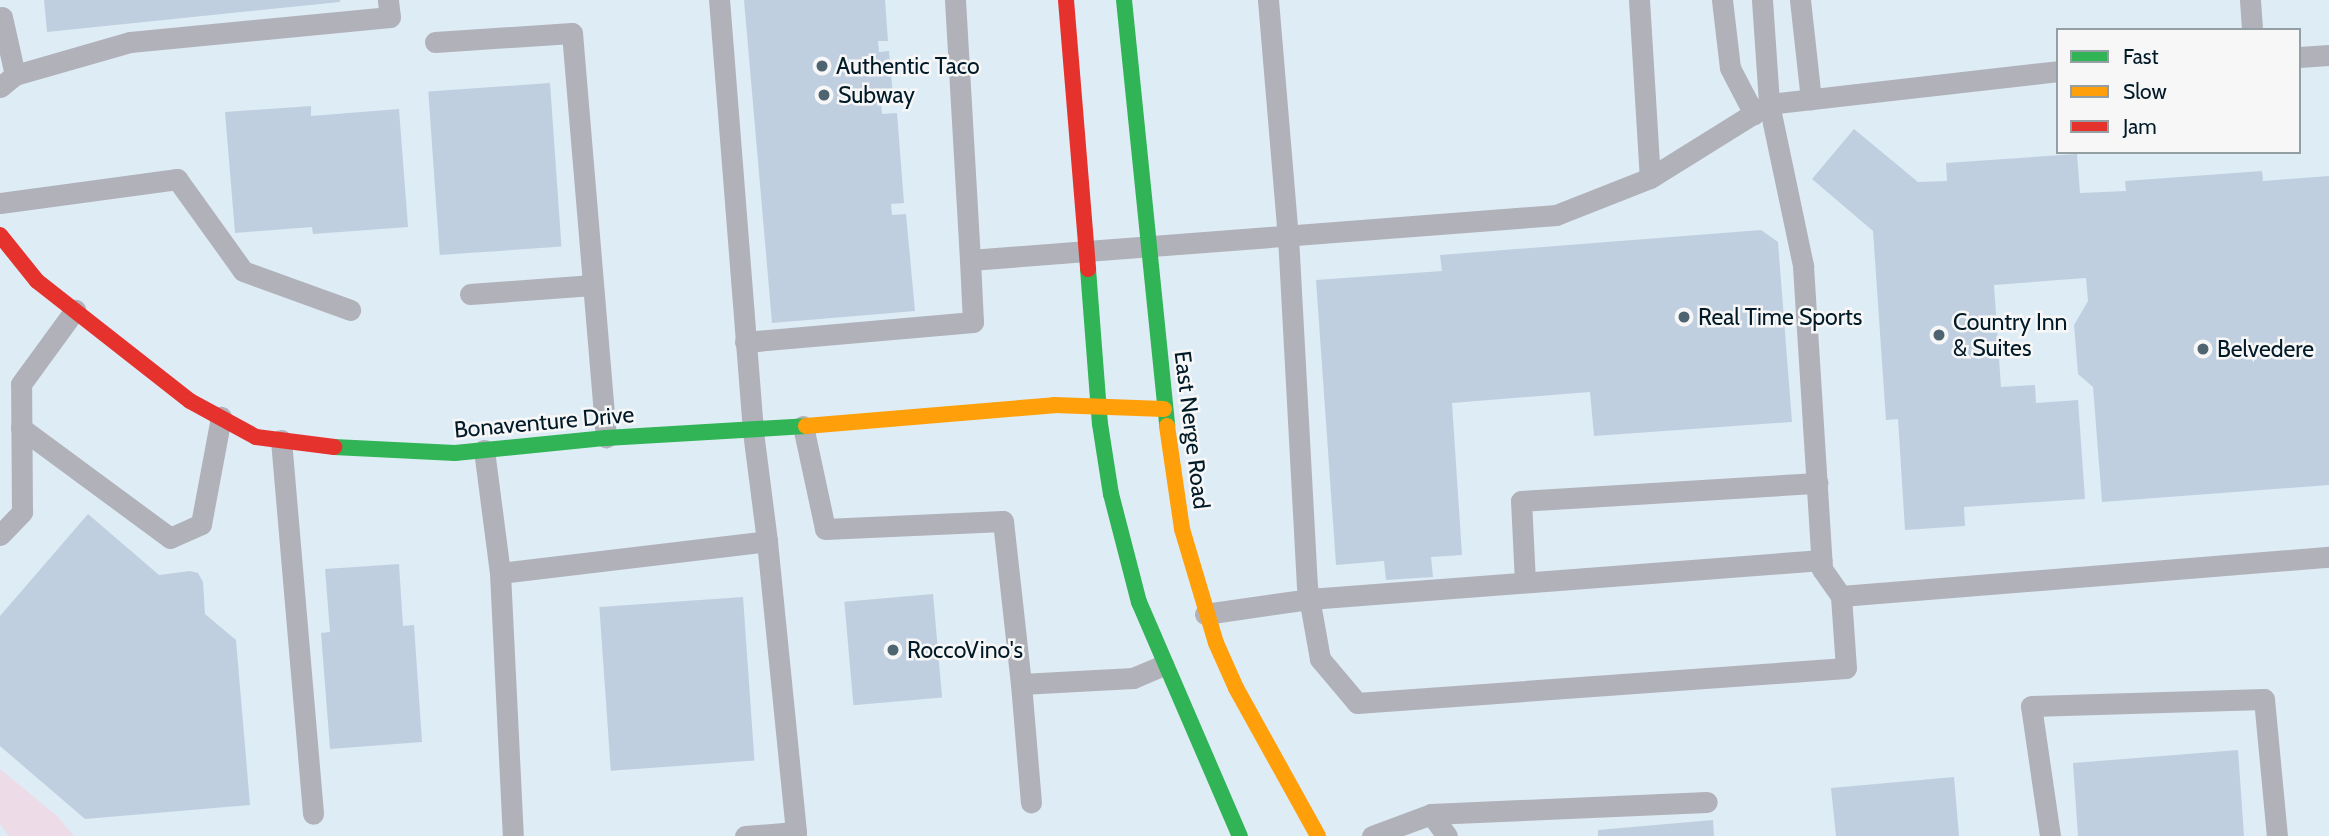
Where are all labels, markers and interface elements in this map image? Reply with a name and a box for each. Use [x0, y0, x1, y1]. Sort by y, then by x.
legend [2056, 28, 2301, 154]
text: Fast [2123, 44, 2159, 69]
place label: Authentic Taco [836, 52, 980, 80]
marker: Authentic Taco [814, 58, 830, 74]
text: Slow [2123, 79, 2167, 104]
place label: Subway [838, 81, 915, 109]
marker: Subway [816, 87, 832, 103]
text: Jam [2123, 114, 2157, 139]
place label: Real Time Sports [1698, 303, 1862, 331]
place label: Country Inn & Suites [1953, 308, 2067, 362]
marker: Real Time Sports [1676, 309, 1692, 325]
marker: Country Inn & Suites [1931, 327, 1947, 343]
place label: Belvedere [2217, 335, 2314, 363]
marker: Belvedere [2195, 341, 2211, 357]
street label: East Nerge Road [1169, 349, 1215, 511]
street label: Bonaventure Drive [453, 400, 635, 444]
place label: RoccoVino's [907, 636, 1023, 664]
marker: RoccoVino's [885, 642, 901, 658]

